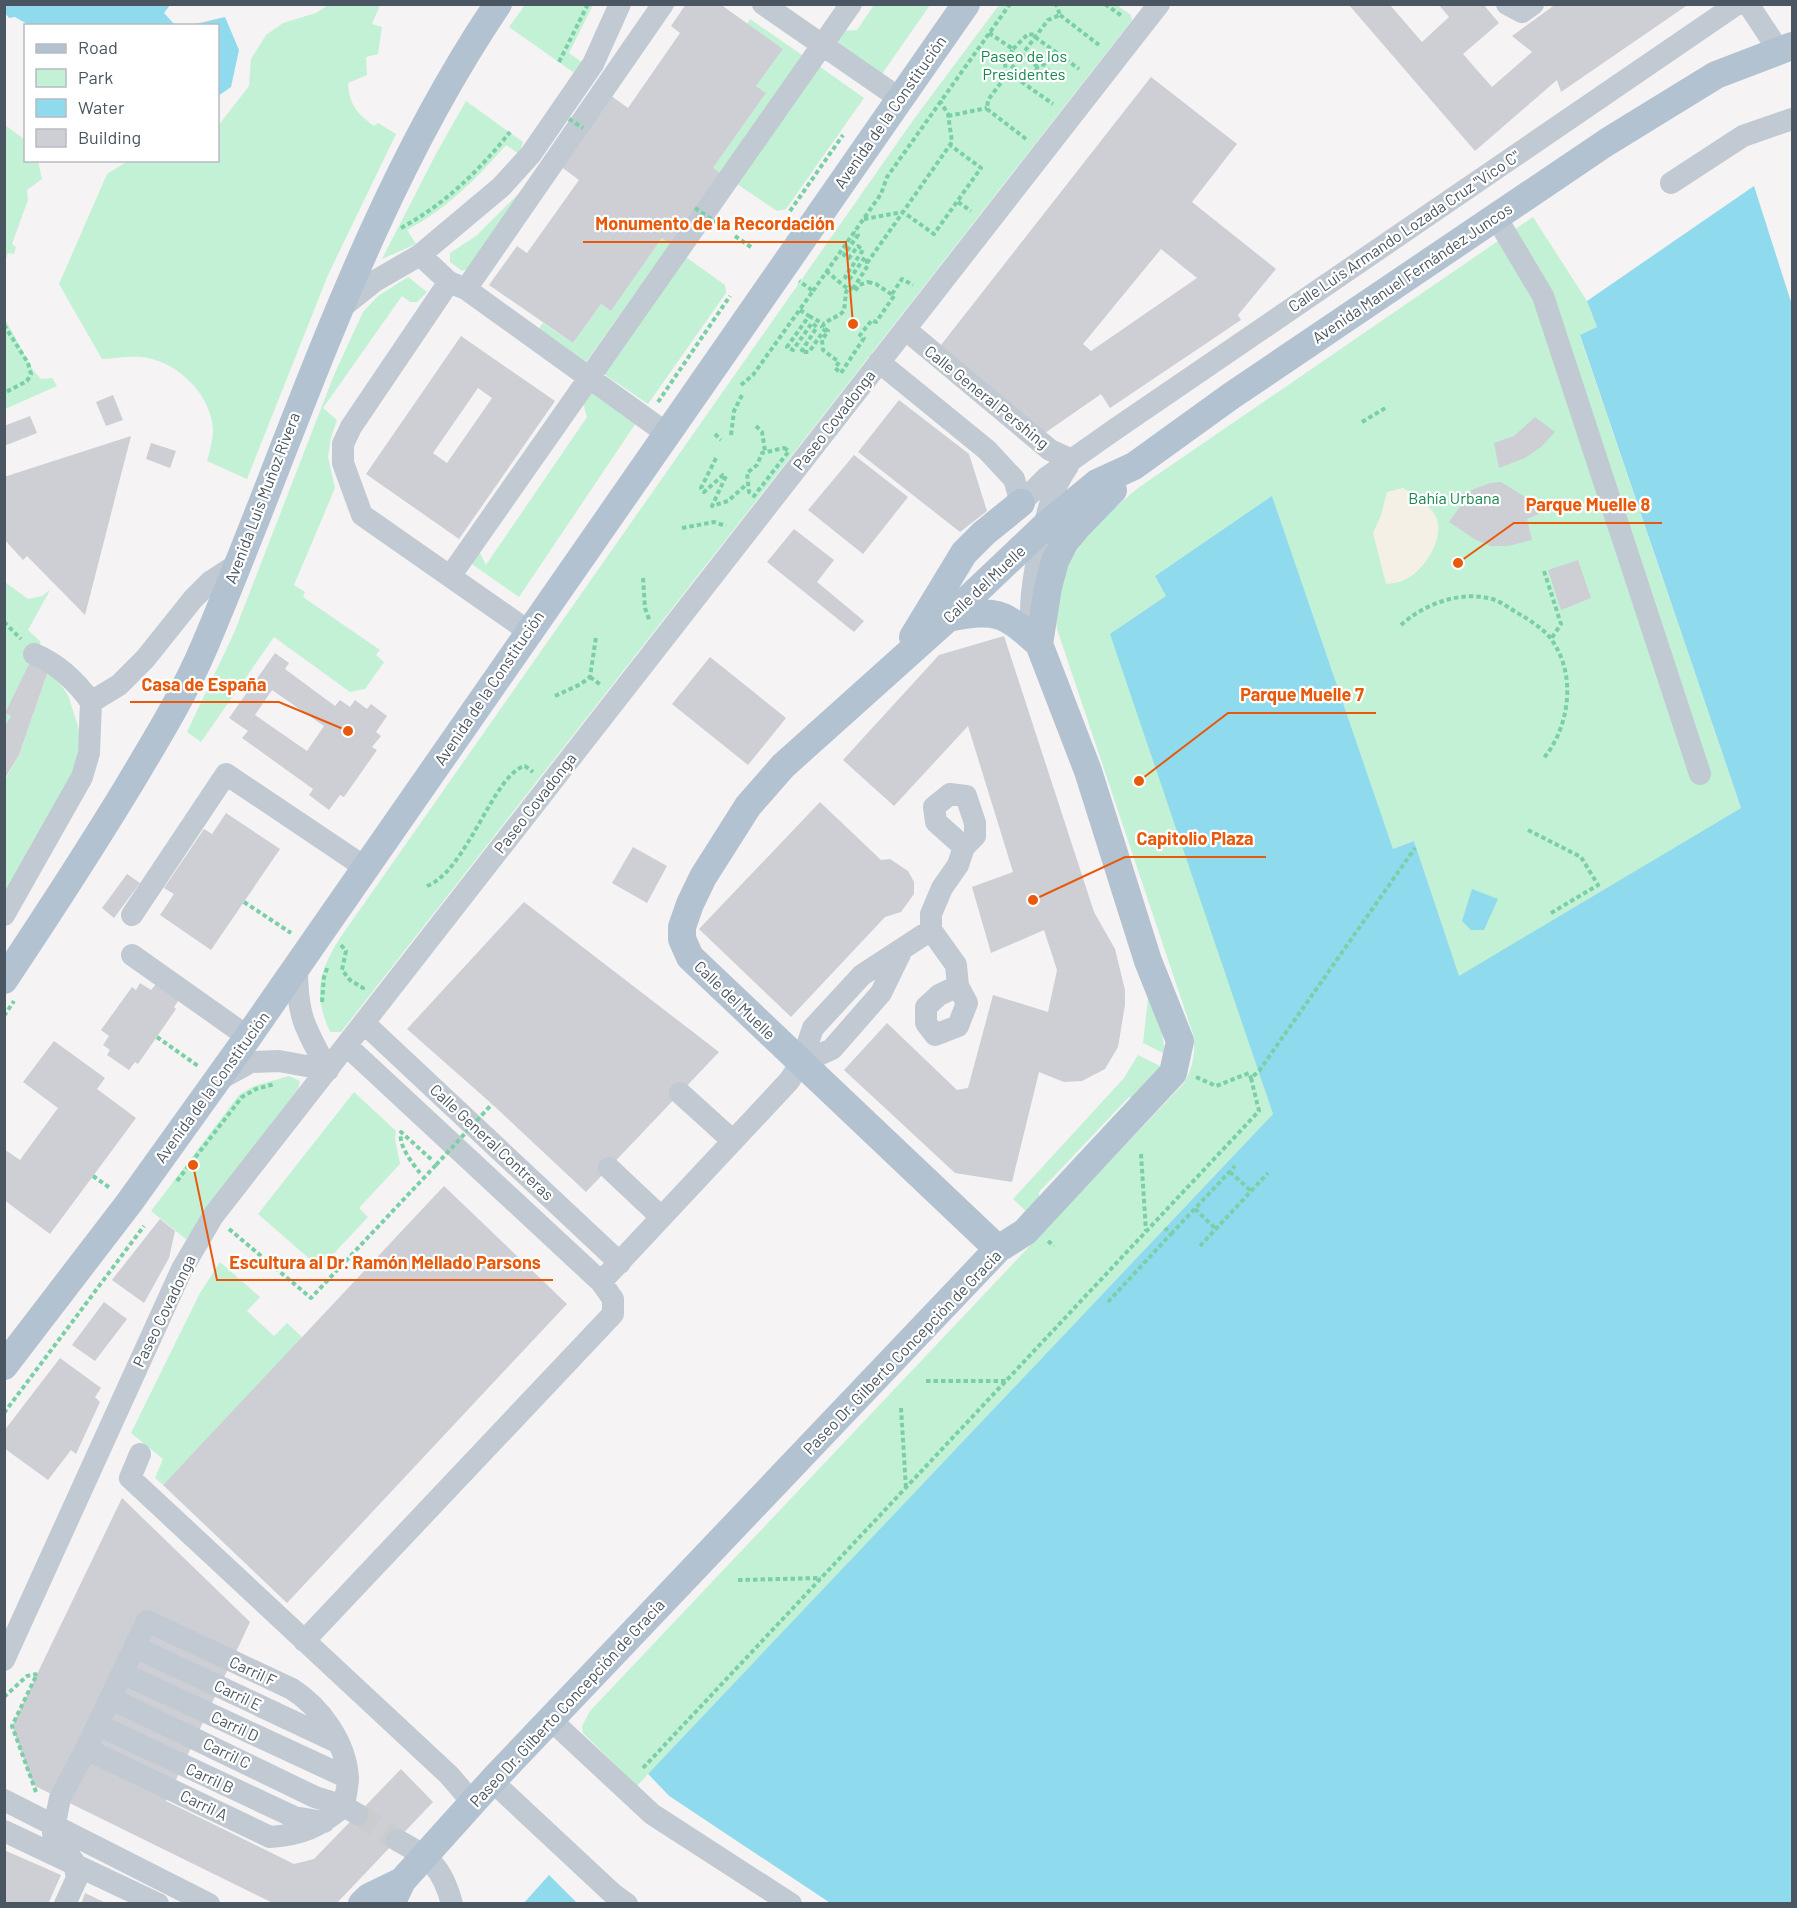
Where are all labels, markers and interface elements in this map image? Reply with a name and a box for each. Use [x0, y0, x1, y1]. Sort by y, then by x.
legend [24, 24, 219, 162]
street label: Avenida de la Constitución [830, 32, 950, 192]
text: Road [78, 36, 118, 58]
park label: Paseo de los Presidentes [981, 46, 1067, 83]
text: Park [78, 66, 113, 88]
text: Water [78, 96, 125, 118]
text: Building [78, 126, 141, 148]
street label: Calle Luis Armando Lozada Cruz "Vico C" [1284, 146, 1523, 315]
street label: Avenida Manuel Fernández Juncos [1308, 198, 1515, 347]
callout: Monumento de la Recordación [583, 206, 846, 242]
text: Monumento de la Recordación [595, 212, 835, 234]
street label: Calle General Pershing [921, 341, 1053, 453]
street label: Paseo Covadonga [788, 366, 879, 474]
street label: Avenida Luis Muñoz Rivera [220, 409, 303, 586]
callout: Parque Muelle 8 [1514, 487, 1662, 523]
park label: Bahía Urbana [1408, 488, 1500, 507]
text: Parque Muelle 8 [1526, 493, 1651, 515]
street label: Calle del Muelle [939, 541, 1029, 627]
street label: Avenida de la Constitución [430, 607, 547, 769]
callout: Casa de España [130, 666, 279, 702]
text: Casa de España [142, 673, 266, 695]
callout: Parque Muelle 7 [1228, 677, 1376, 713]
text: Parque Muelle 7 [1240, 683, 1364, 705]
street label: Paseo Covadonga [489, 749, 580, 857]
callout: Capitolio Plaza [1125, 821, 1266, 857]
text: Capitolio Plaza [1137, 827, 1253, 849]
street label: Calle del Muelle [691, 956, 780, 1043]
street label: Avenida de la Constitución [150, 1007, 273, 1166]
street label: Calle General Contreras [427, 1079, 558, 1204]
callout: Escultura al Dr. Ramón Mellado Parsons [217, 1244, 553, 1280]
street label: Paseo Dr. Gilberto Concepción de Gracia [799, 1245, 1005, 1458]
text: Escultura al Dr. Ramón Mellado Parsons [229, 1251, 541, 1273]
street label: Paseo Covadonga [128, 1252, 199, 1370]
street label: Paseo Dr. Gilberto Concepción de Gracia [465, 1595, 668, 1810]
street label: Carril F [227, 1651, 280, 1690]
street label: Carril E [212, 1675, 265, 1714]
street label: Carril D [208, 1706, 262, 1745]
street label: Carril C [201, 1733, 254, 1772]
street label: Carril B [183, 1758, 237, 1797]
street label: Carril A [178, 1785, 231, 1824]

